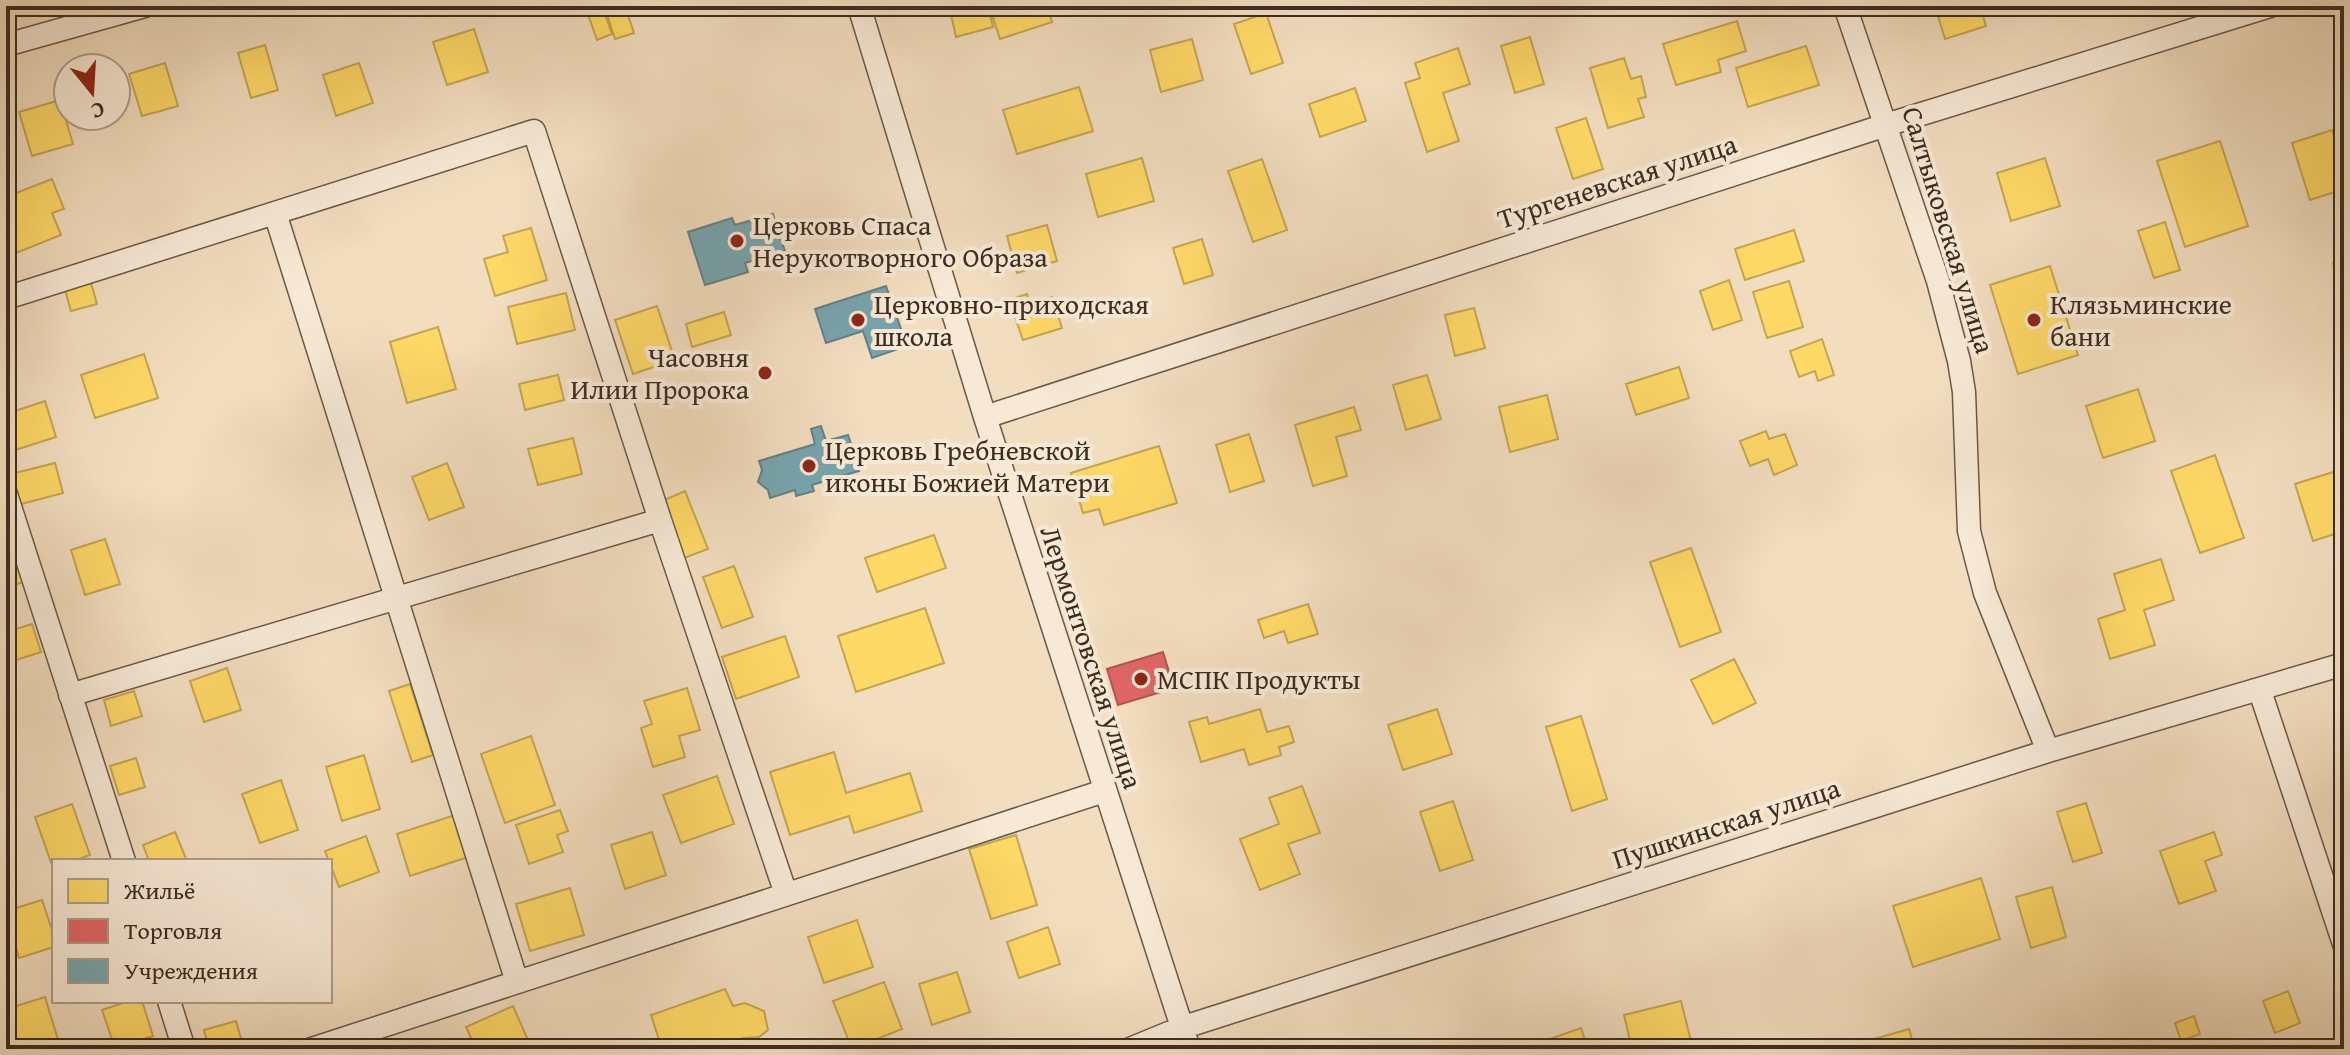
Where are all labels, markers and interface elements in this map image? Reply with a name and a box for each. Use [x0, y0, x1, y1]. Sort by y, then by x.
north arrow [52, 52, 132, 132]
text: С [87, 94, 109, 128]
street label: Салтыковская улица [1892, 101, 2007, 359]
street label: Тургеневская улица [1492, 122, 1742, 239]
place label: Церковь Спаса Нерукотворного Образа [753, 204, 1048, 277]
marker: Церковь Спаса Нерукотворного Образа [728, 232, 746, 250]
place label: Церковно-приходская школа [874, 283, 1149, 356]
place label: Клязьминские бани [2050, 283, 2232, 356]
marker: Церковно-приходская школа [849, 311, 867, 329]
marker: Клязьминские бани [2025, 311, 2043, 329]
place label: Часовня Илии Пророка [570, 336, 750, 409]
marker: Часовня Илии Пророка [756, 364, 774, 382]
place label: Церковь Гребневской иконы Божией Матери [825, 429, 1110, 502]
marker: Церковь Гребневской иконы Божией Матери [800, 457, 818, 475]
street label: Лермонтовская улица [1031, 520, 1155, 794]
place label: МСПК Продукты [1157, 658, 1360, 699]
marker: МСПК Продукты [1132, 670, 1150, 688]
street label: Пушкинская улица [1607, 766, 1846, 879]
legend [52, 859, 332, 1003]
text: Жильё [123, 873, 195, 908]
text: Торговля [124, 913, 222, 948]
text: Учреждения [124, 953, 258, 988]

